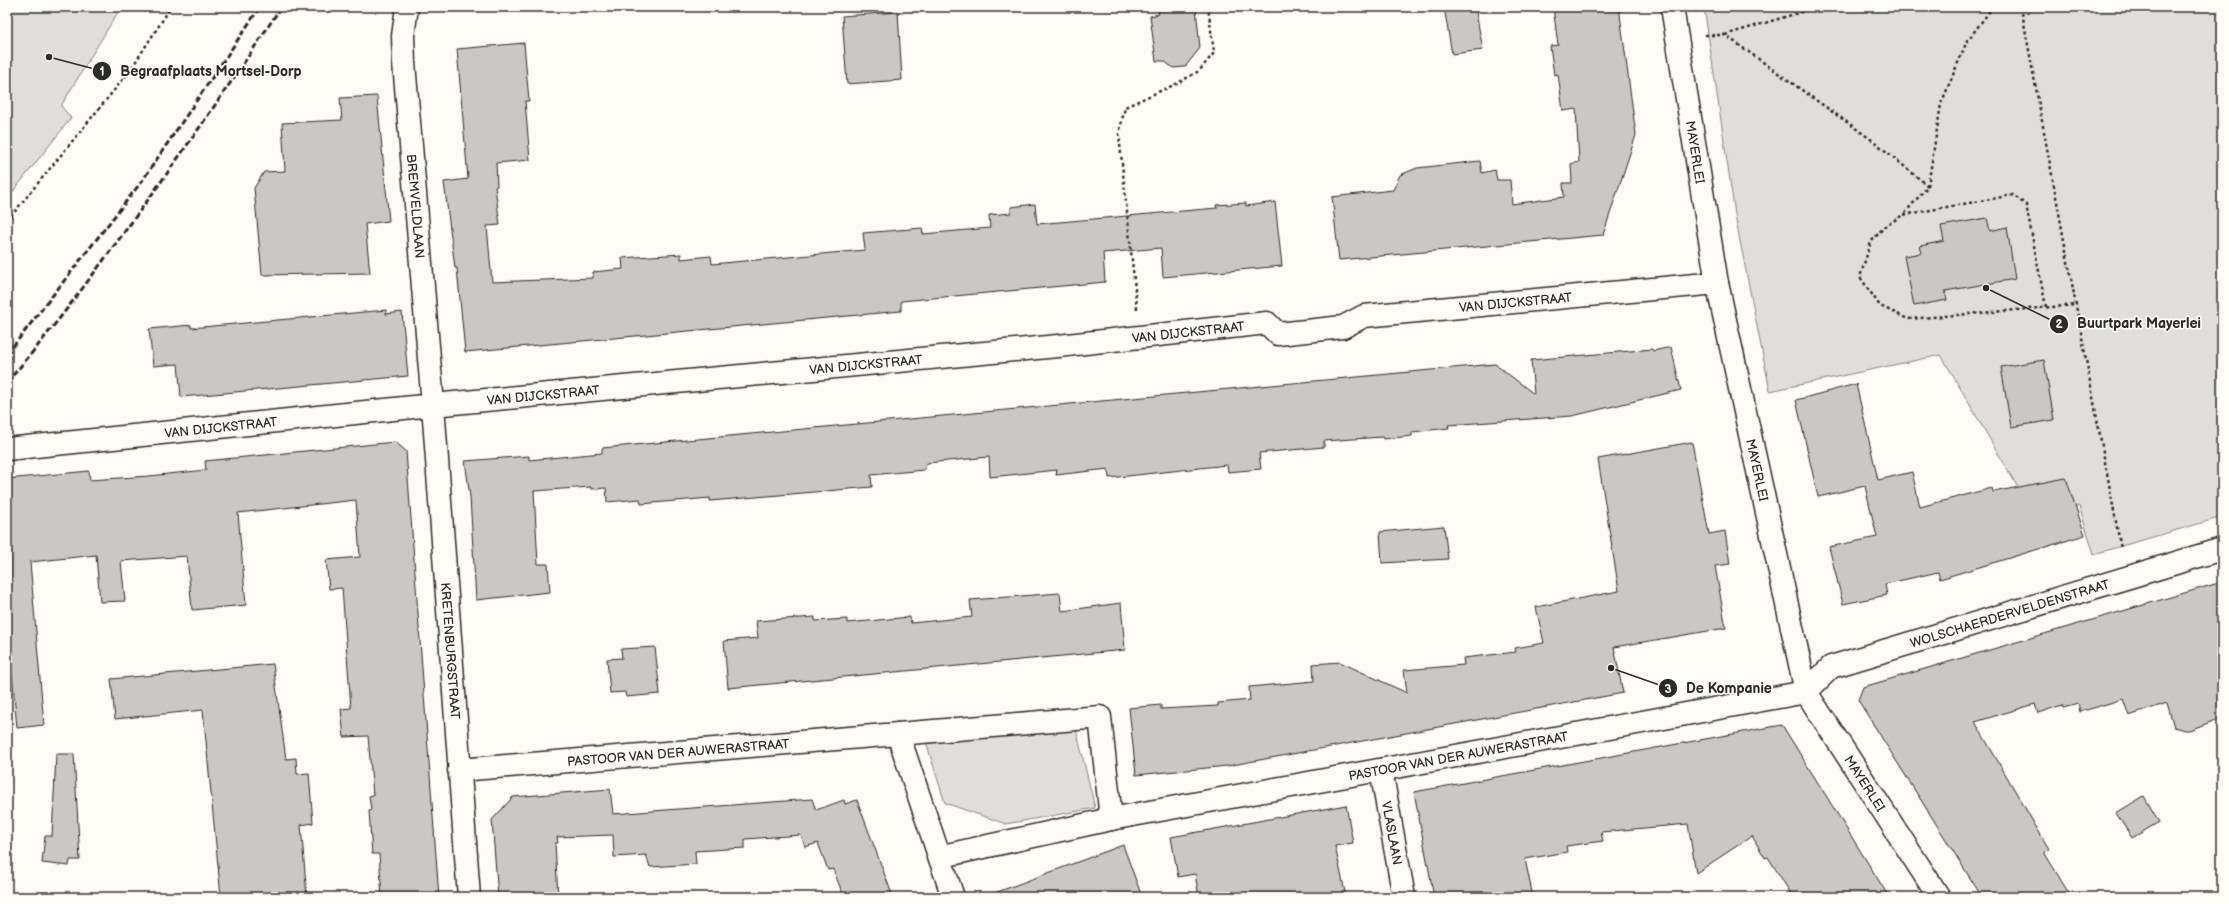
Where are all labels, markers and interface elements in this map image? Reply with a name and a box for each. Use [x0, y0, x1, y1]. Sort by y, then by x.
callout: Begraafplaats Mortsel-Dorp [92, 58, 309, 84]
text: Begraafplaats Mortsel-Dorp [120, 63, 302, 80]
text: 1 [99, 64, 105, 79]
street label: MAYERLEI [1682, 120, 1708, 185]
street label: BREMVELDLAAN [403, 153, 428, 259]
street label: VAN DIJCKSTRAAT [1458, 290, 1573, 316]
callout: Buurtpark Mayerlei [2049, 311, 2209, 337]
text: Buurtpark Mayerlei [2077, 315, 2201, 332]
text: 2 [2055, 317, 2063, 332]
street label: VAN DIJCKSTRAAT [1131, 318, 1246, 347]
street label: VAN DIJCKSTRAAT [809, 352, 923, 378]
street label: VAN DIJCKSTRAAT [486, 382, 601, 409]
street label: VAN DIJCKSTRAAT [164, 414, 278, 442]
street label: MAYERLEI [1742, 437, 1771, 503]
street label: WOLSCHAERDERVELDENSTRAAT [1908, 576, 2112, 652]
street label: KRETENBURGSTRAAT [437, 582, 463, 720]
callout: De Kompanie [1658, 675, 1780, 701]
text: De Kompanie [1686, 680, 1772, 697]
text: 3 [1664, 682, 1672, 697]
street label: PASTOOR VAN DER AUWERASTRAAT [1347, 729, 1570, 784]
street label: PASTOOR VAN DER AUWERASTRAAT [567, 736, 790, 770]
street label: MAYERLEI [1840, 753, 1888, 815]
street label: VLASLAAN [1378, 800, 1405, 866]

